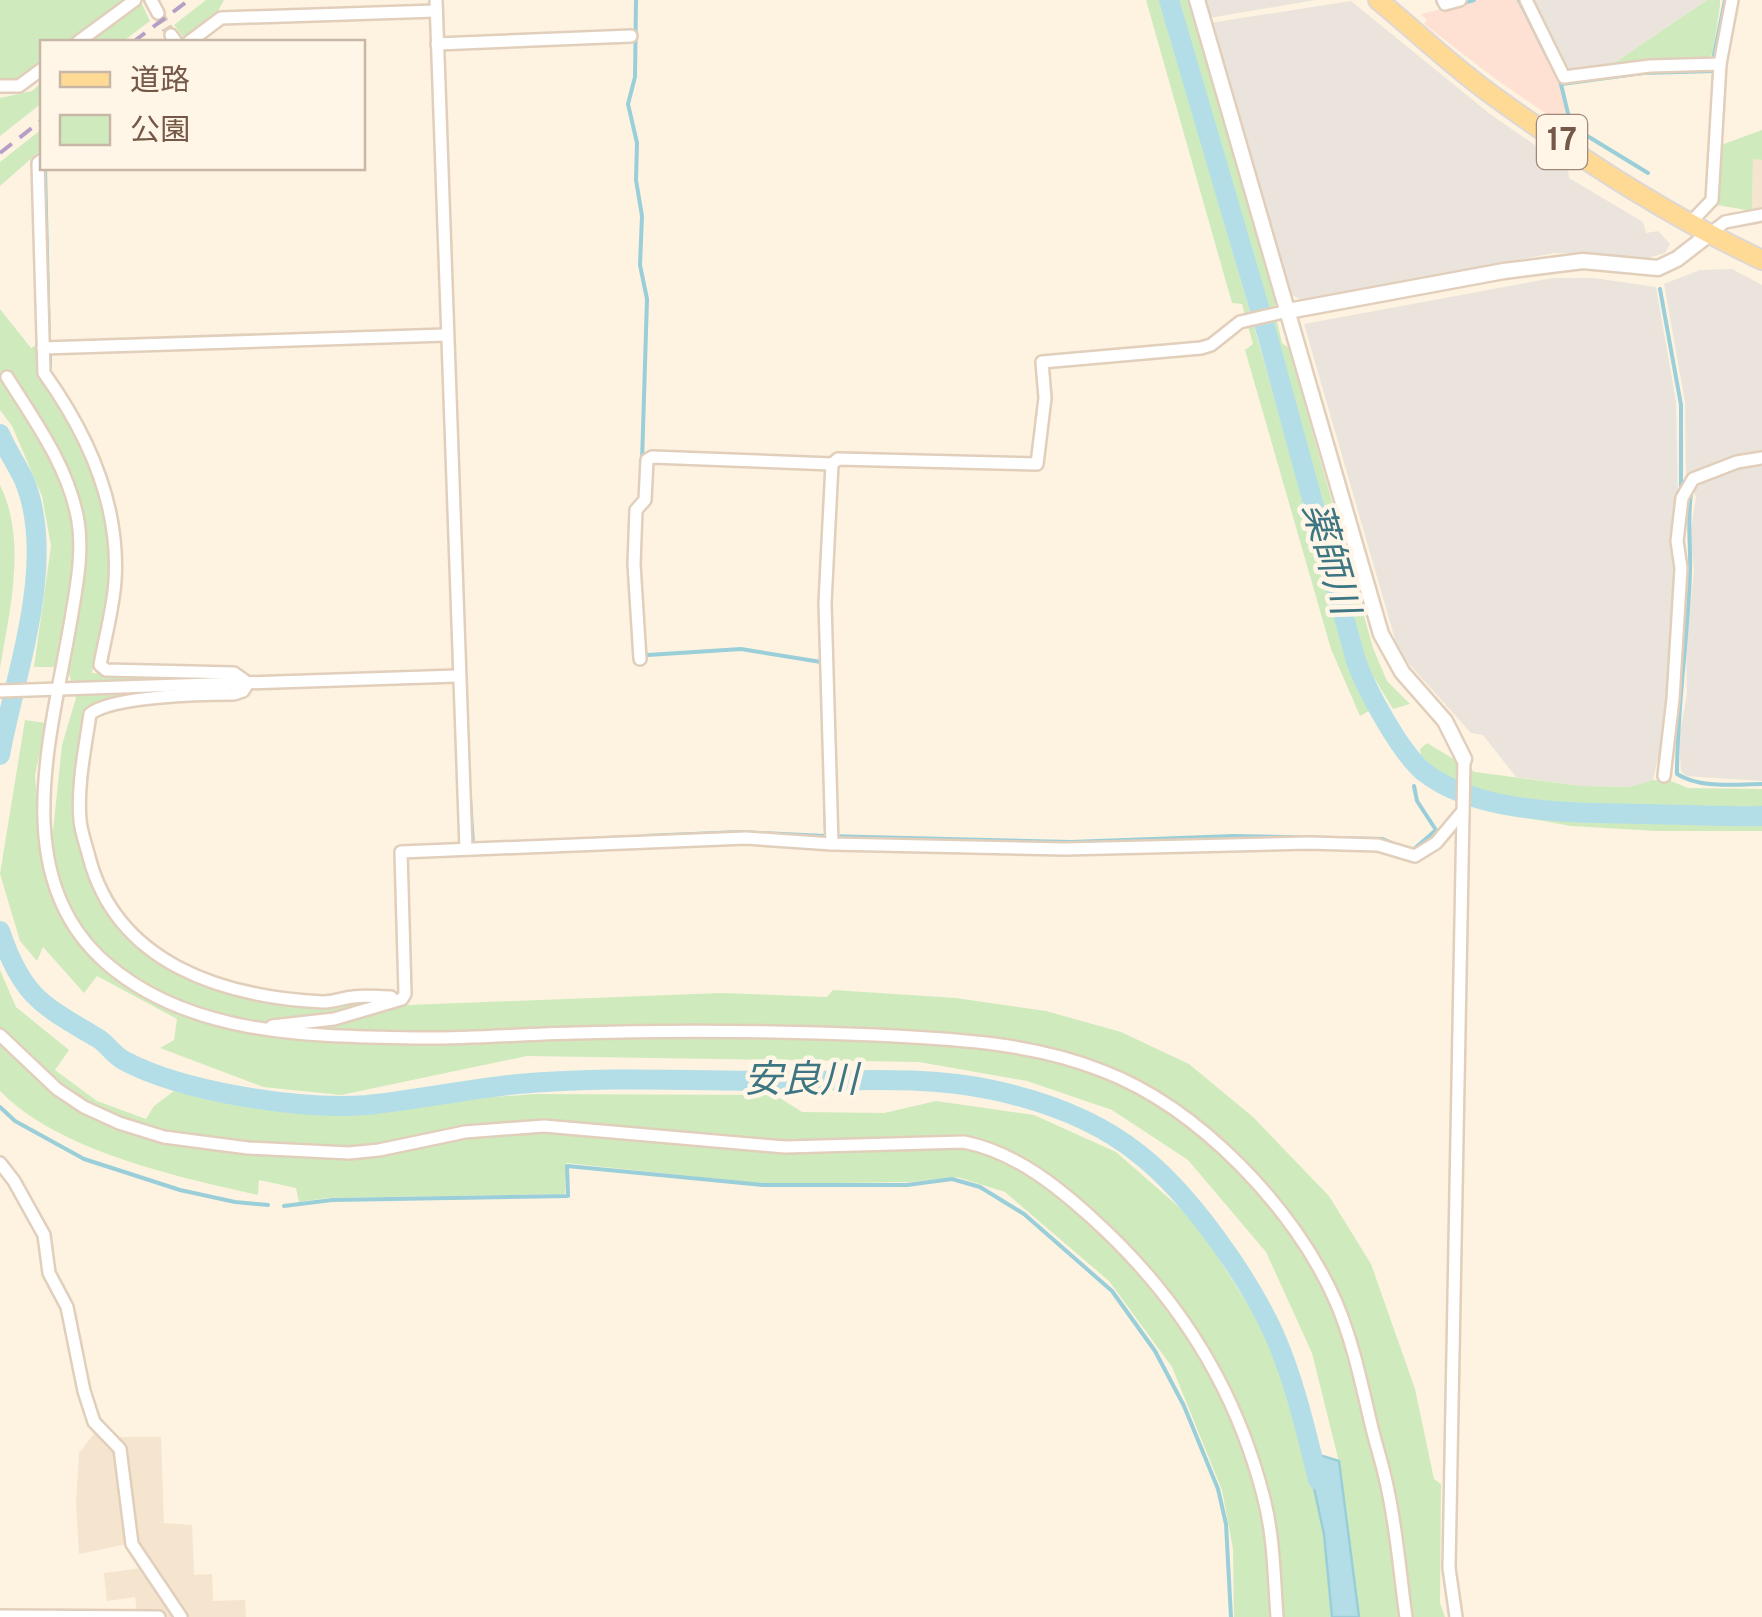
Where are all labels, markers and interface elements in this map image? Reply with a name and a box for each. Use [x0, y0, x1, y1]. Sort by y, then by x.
legend [40, 40, 365, 170]
text: 道路 [130, 64, 190, 101]
text: 公園 [130, 114, 190, 151]
road number: 17 [1537, 115, 1587, 169]
water label: 薬師川 [1289, 497, 1368, 624]
water label: 安良川 [744, 1058, 862, 1107]

